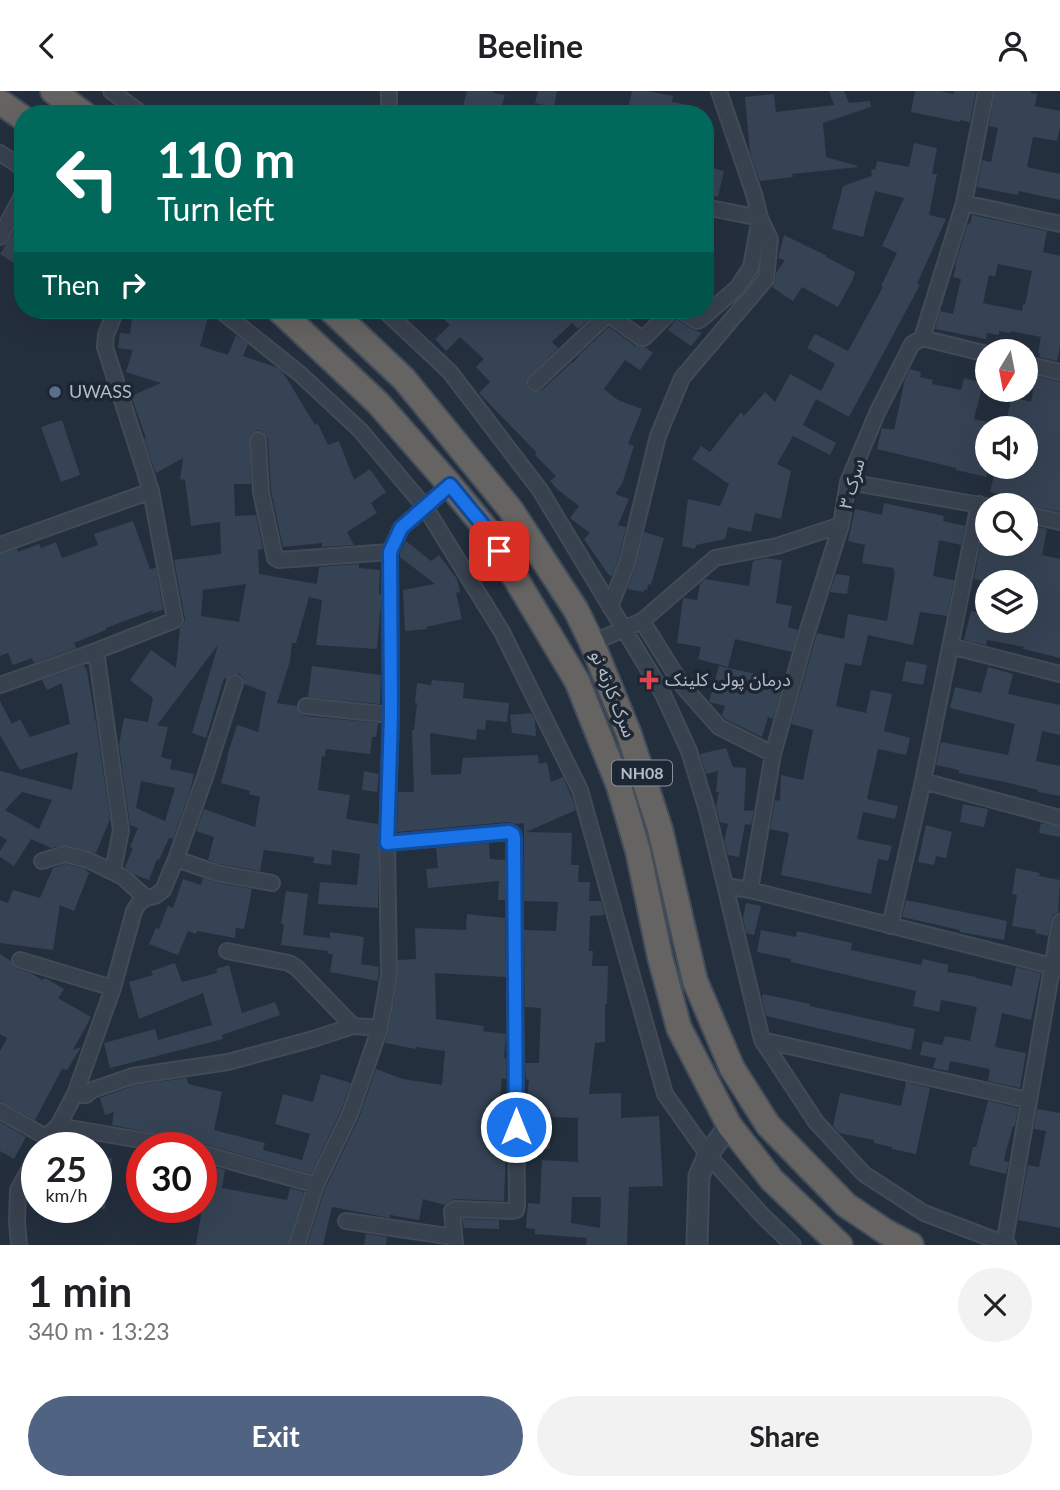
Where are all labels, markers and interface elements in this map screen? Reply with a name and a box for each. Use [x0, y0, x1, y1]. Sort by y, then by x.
text: Beeline [477, 26, 583, 65]
icon: back [28, 27, 66, 65]
icon: person [994, 27, 1032, 65]
text: 110 m [157, 130, 295, 188]
icon: left [42, 133, 133, 224]
text: Turn left [157, 189, 274, 228]
icon: right [114, 266, 152, 304]
text: Then [42, 269, 100, 301]
north arrow [975, 339, 1038, 403]
map controls [975, 339, 1038, 633]
place label: UWASS [69, 380, 132, 402]
marker: UWASS [47, 384, 63, 400]
button: sound [975, 416, 1038, 479]
street label: سرک ۳ [833, 456, 870, 512]
button: search [975, 493, 1038, 556]
pin [469, 521, 529, 581]
icon: arrive [480, 532, 518, 570]
button: layers [975, 570, 1038, 633]
street label: سرک کارته نو [586, 647, 641, 741]
place label: درمان پولی کلینک [665, 668, 791, 691]
marker: درمان پولی کلینک [639, 670, 659, 690]
road number: NH08 [612, 761, 672, 785]
position arrow [479, 1090, 553, 1164]
speed limit sign: 30 [126, 1132, 217, 1223]
text: 25 [46, 1147, 87, 1189]
text: km/h [45, 1184, 88, 1206]
text: 1 min [28, 1266, 132, 1316]
button: close [958, 1268, 1032, 1342]
text: 340 m · 13:23 [28, 1317, 170, 1345]
button: Exit [28, 1396, 523, 1476]
button: Share [537, 1396, 1032, 1476]

